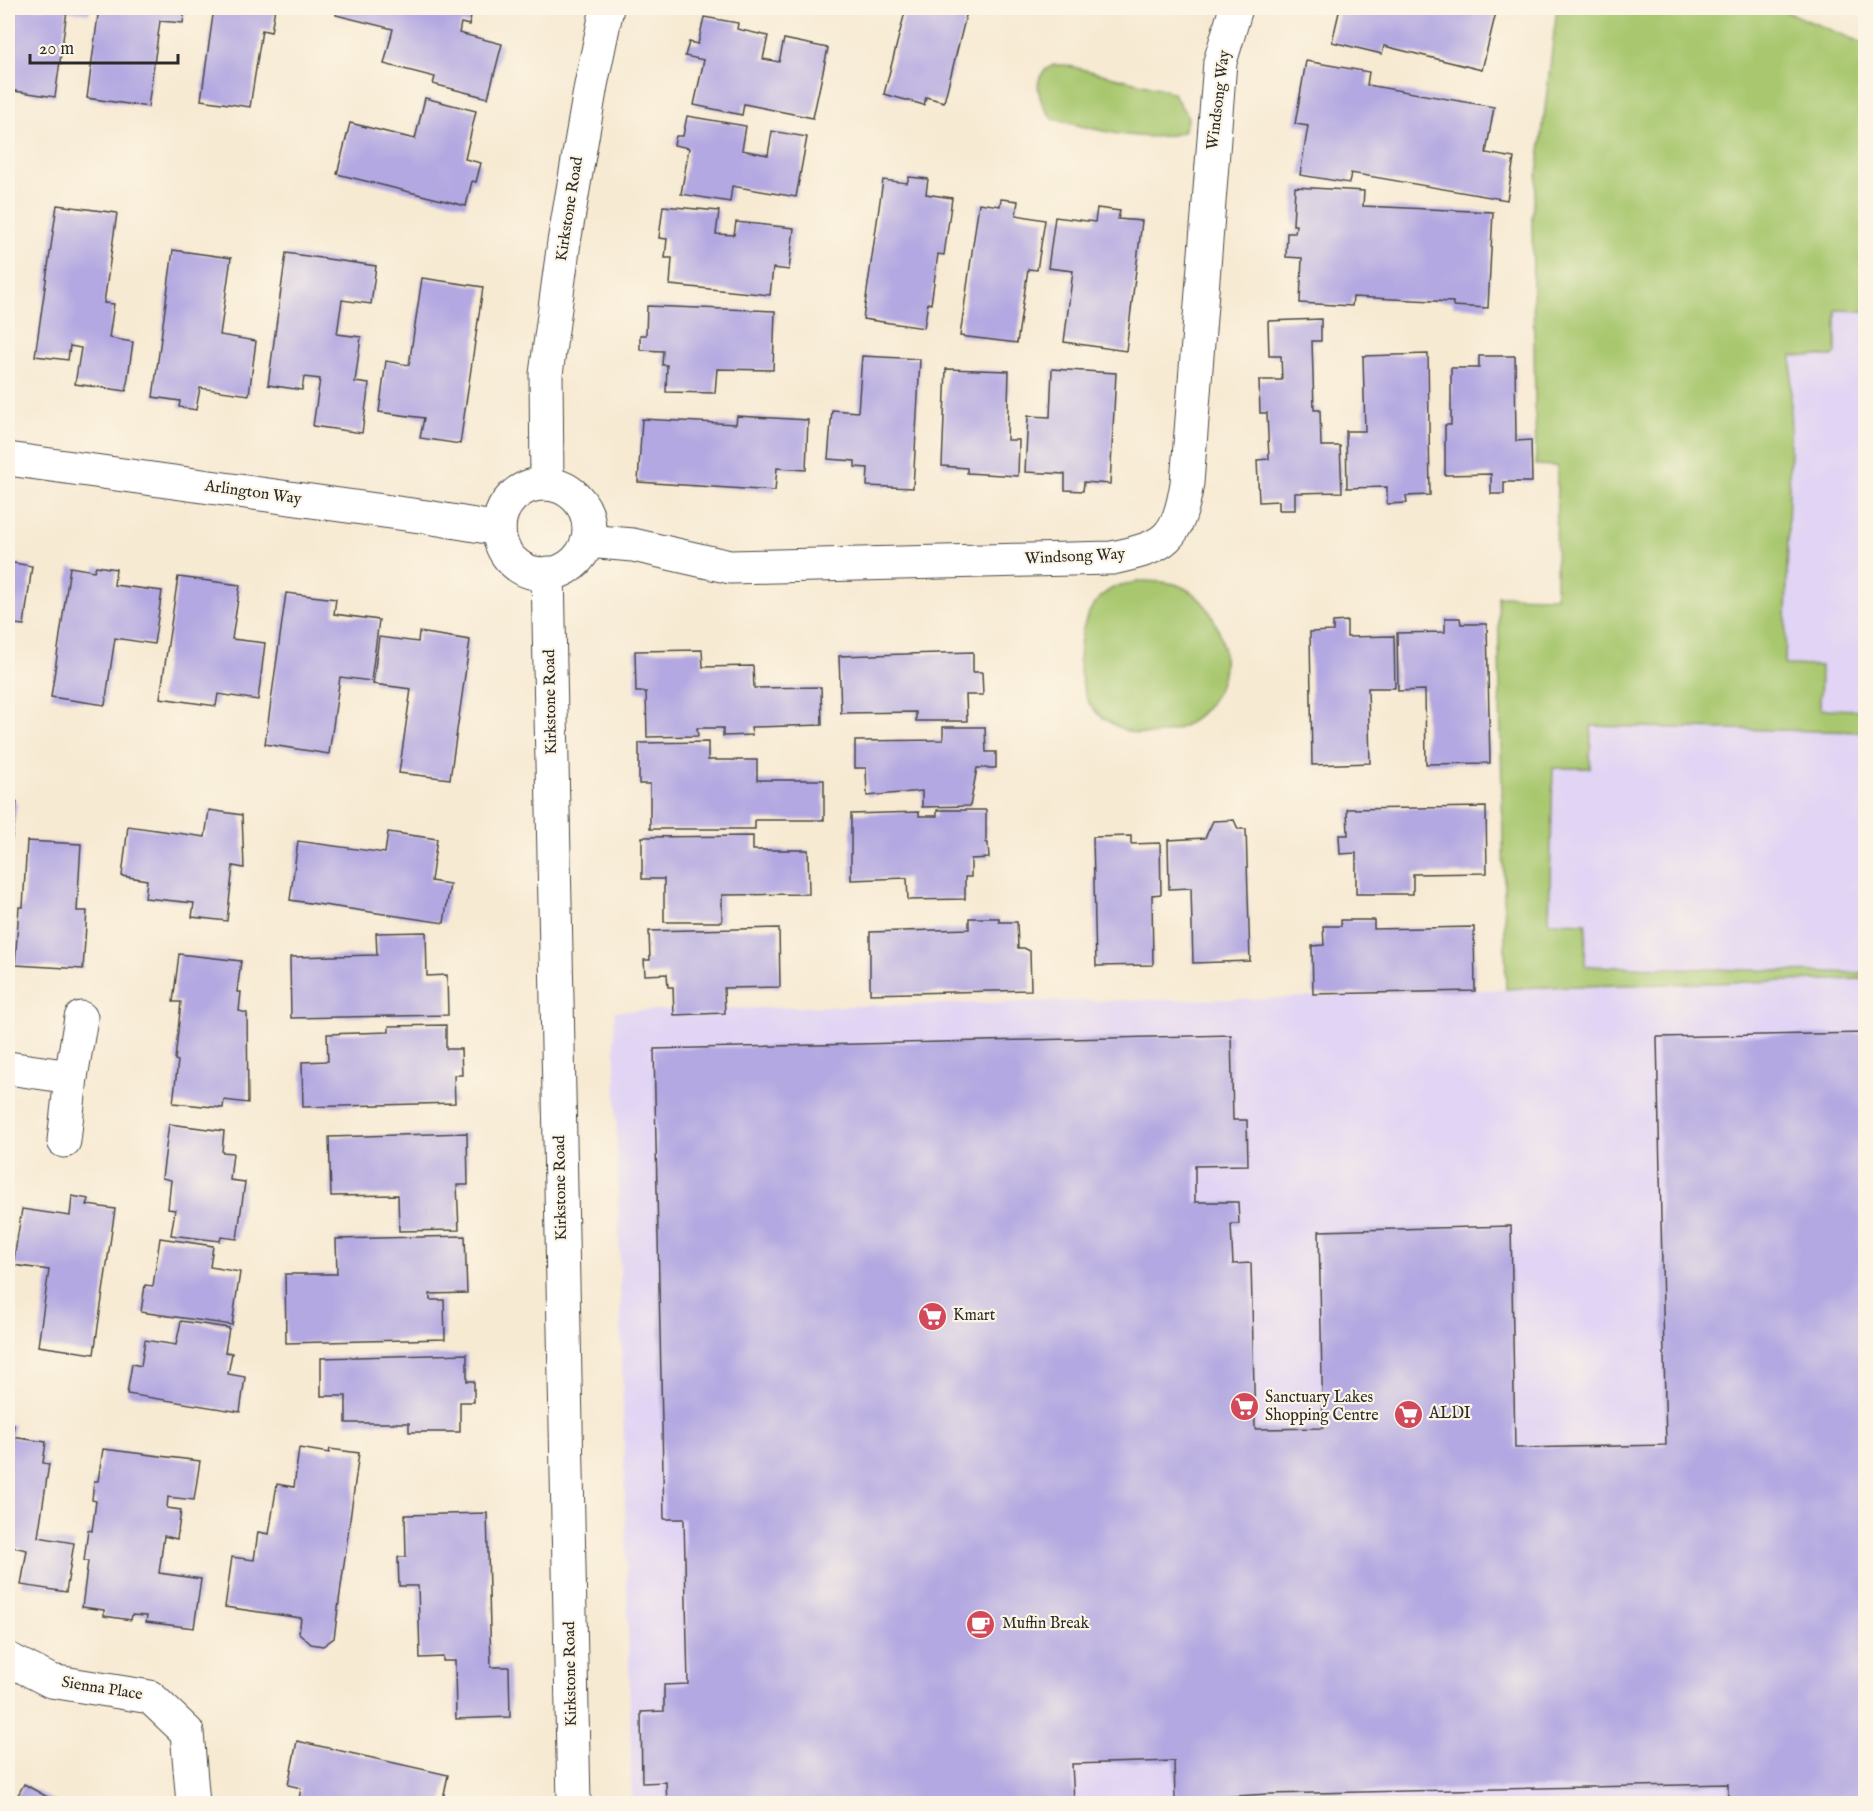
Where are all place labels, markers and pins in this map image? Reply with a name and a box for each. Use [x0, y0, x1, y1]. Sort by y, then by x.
supermarket icon: Kmart [916, 1300, 948, 1332]
place label: Kmart [953, 1306, 996, 1326]
place label: Sanctuary Lakes Shopping Centre [1265, 1388, 1379, 1426]
supermarket icon: Sanctuary Lakes Shopping Centre [1228, 1391, 1260, 1423]
supermarket icon: ALDI [1392, 1398, 1424, 1430]
place label: ALDI [1428, 1404, 1471, 1424]
cafe icon: Muffin Break [965, 1608, 997, 1640]
place label: Muffin Break [1002, 1614, 1089, 1634]

